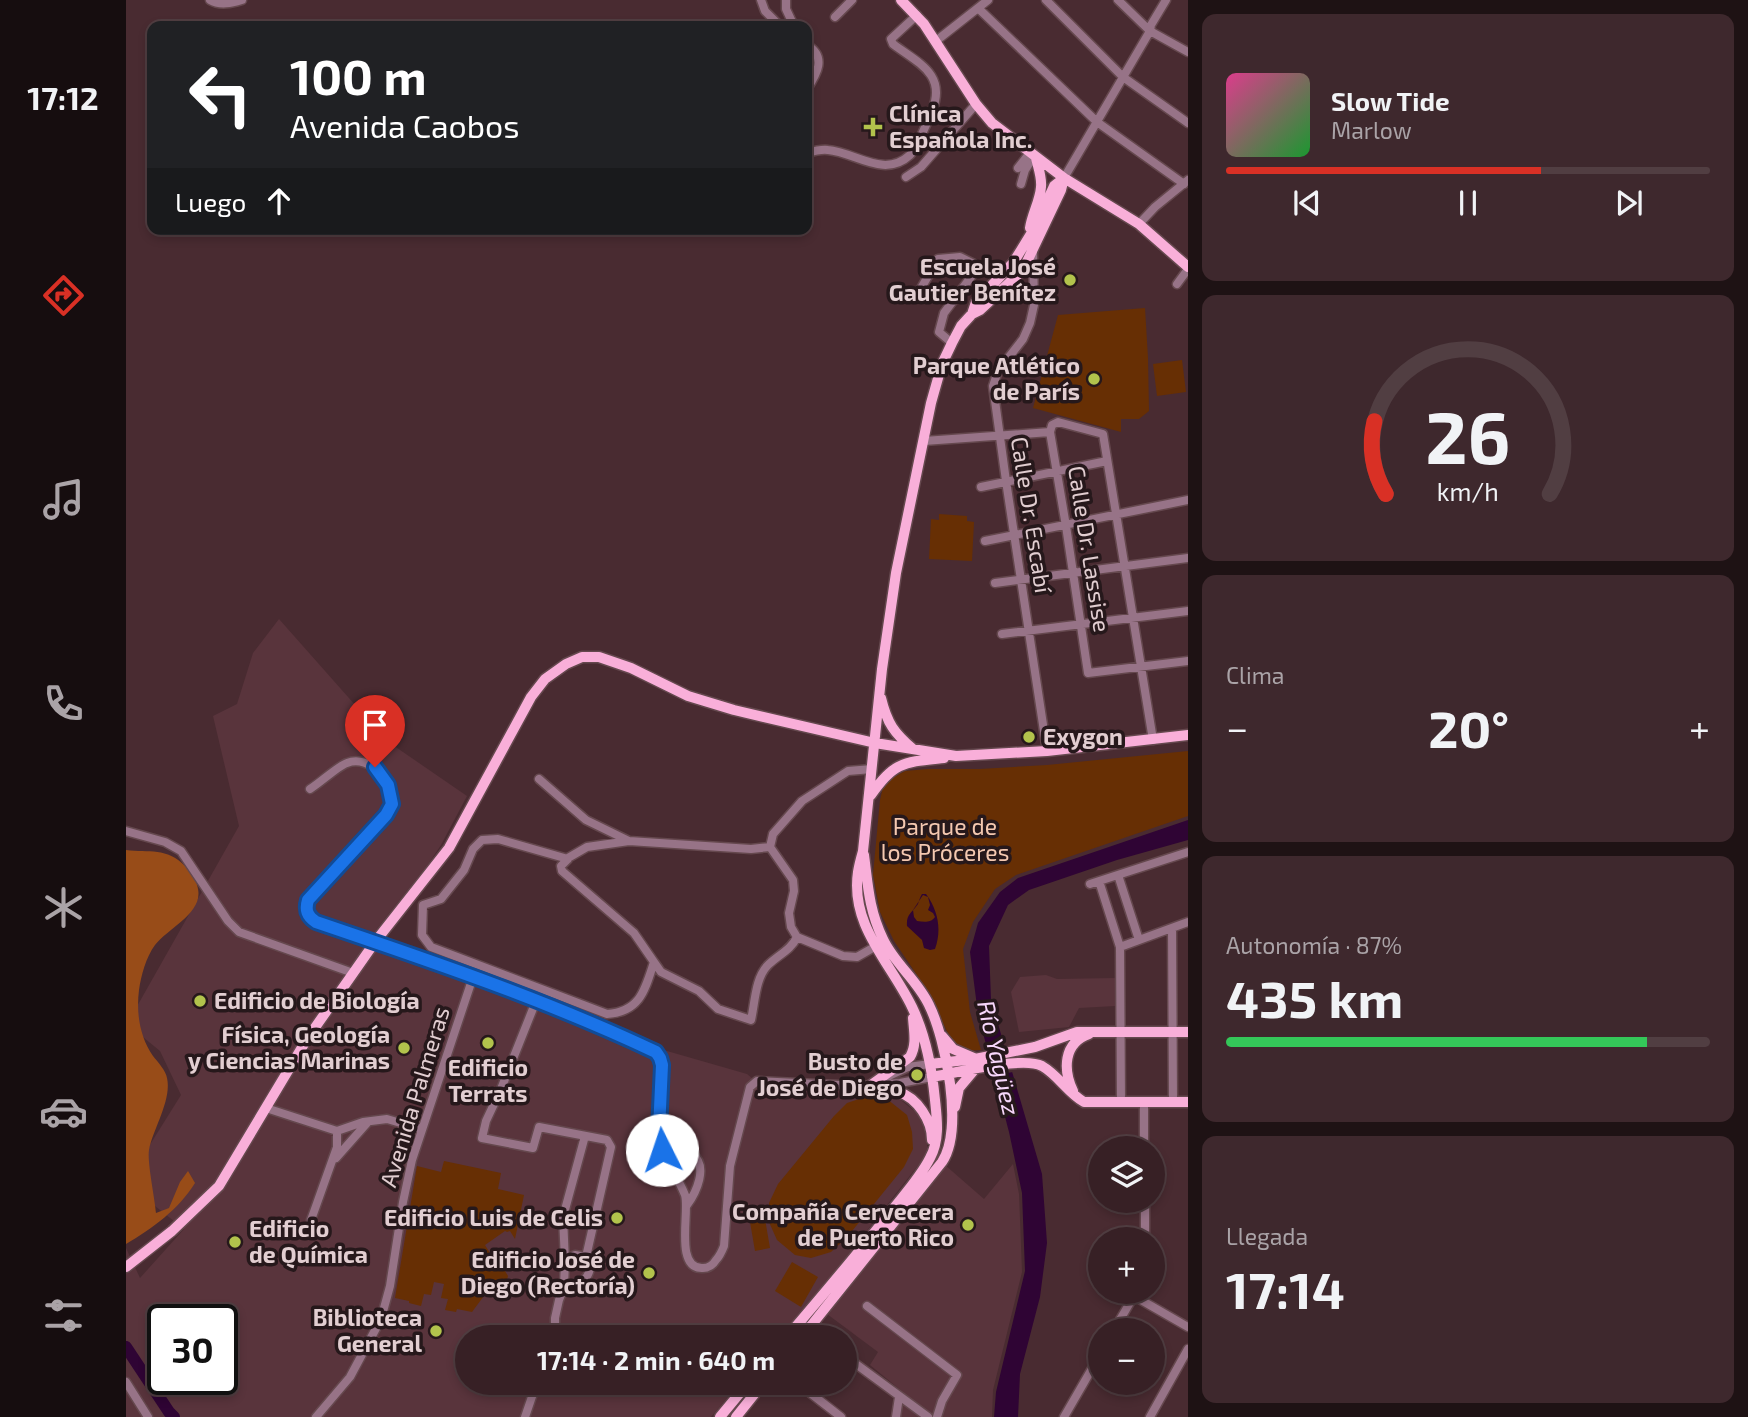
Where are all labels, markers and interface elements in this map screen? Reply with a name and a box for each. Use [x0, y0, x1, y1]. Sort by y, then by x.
text: 100 m [290, 46, 427, 105]
icon: left [175, 49, 266, 140]
text: 17:12 [27, 78, 99, 116]
text: Slow Tide [1331, 85, 1450, 116]
place label: Clínica Española Inc. [889, 99, 1032, 153]
text: Avenida Caobos [290, 106, 519, 144]
text: Marlow [1331, 116, 1412, 144]
marker: Clínica Española Inc. [863, 117, 883, 137]
icon: ahead [260, 182, 298, 220]
icon: previous [1288, 184, 1326, 222]
icon: pause [1449, 184, 1487, 222]
icon: next [1610, 184, 1648, 222]
text: Luego [175, 186, 246, 217]
place label: Escuela José Gautier Benítez [889, 252, 1056, 306]
icon: directions [39, 271, 88, 320]
marker: Escuela José Gautier Benítez [1062, 272, 1078, 288]
place label: Parque Atlético de París [913, 351, 1080, 405]
marker: Parque Atlético de París [1086, 371, 1102, 387]
text: 26 [1425, 391, 1511, 479]
street label: Calle Dr. Escabí [1006, 435, 1058, 596]
street label: Calle Dr. Lassise [1063, 464, 1117, 634]
icon: music [39, 475, 88, 524]
text: km/h [1437, 476, 1499, 506]
text: Clima [1226, 661, 1284, 689]
icon: phone [39, 679, 88, 728]
pin [345, 695, 405, 767]
text: 20° [1428, 696, 1509, 758]
text: − [1226, 704, 1248, 750]
text: + [1689, 704, 1710, 750]
icon: arrive [356, 706, 394, 744]
place label: Exygon [1043, 722, 1123, 750]
marker: Exygon [1021, 729, 1037, 745]
park label: Parque de los Próceres [881, 812, 1009, 866]
icon: climate [39, 883, 88, 932]
text: Autonomía · 87% [1226, 931, 1402, 959]
text: 435 km [1226, 966, 1403, 1028]
place label: Edificio de Biología [214, 986, 420, 1014]
marker: Edificio de Biología [192, 993, 208, 1009]
water label: Río Yagüez [972, 997, 1027, 1118]
street label: Avenida Palmeras [373, 1003, 455, 1190]
place label: Física, Geología y Ciencias Marinas [188, 1020, 390, 1074]
marker: Edificio Terrats [480, 1035, 496, 1051]
marker: Física, Geología y Ciencias Marinas [396, 1040, 412, 1056]
place label: Busto de José de Diego [757, 1047, 903, 1101]
place label: Edificio Terrats [448, 1053, 528, 1107]
marker: Busto de José de Diego [909, 1067, 925, 1083]
icon: car [39, 1087, 88, 1136]
position arrow [625, 1113, 699, 1187]
map controls [1088, 1136, 1165, 1395]
button: layers [1088, 1136, 1165, 1213]
place label: Compañía Cervecera de Puerto Rico [732, 1197, 954, 1251]
place label: Edificio Luis de Celis [384, 1203, 603, 1231]
marker: Edificio Luis de Celis [609, 1210, 625, 1226]
place label: Edificio de Química [249, 1214, 368, 1269]
marker: Compañía Cervecera de Puerto Rico [960, 1217, 976, 1233]
text: Llegada [1226, 1222, 1308, 1250]
button: + [1088, 1227, 1165, 1304]
marker: Edificio de Química [227, 1234, 243, 1250]
place label: Edificio José de Diego (Rectoría) [461, 1245, 635, 1299]
text: 17:14 [1226, 1257, 1345, 1319]
marker: Edificio José de Diego (Rectoría) [641, 1265, 657, 1281]
icon: filters [39, 1291, 88, 1340]
place label: Biblioteca General [313, 1303, 422, 1357]
speed limit sign: 30 [147, 1304, 238, 1395]
button: − [1088, 1318, 1165, 1395]
marker: Biblioteca General [428, 1323, 444, 1339]
text: 17:14 · 2 min · 640 m [537, 1344, 775, 1375]

